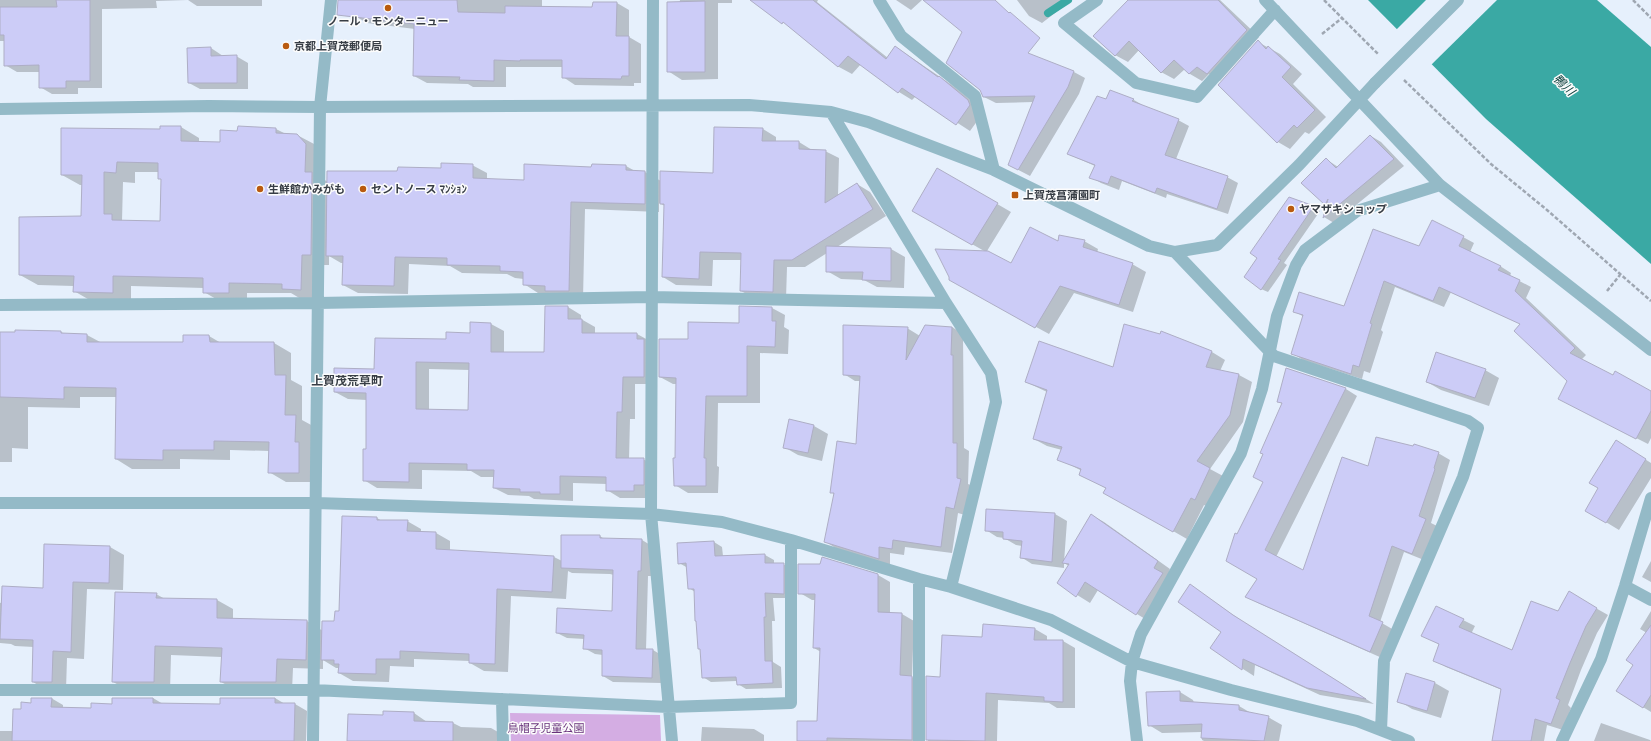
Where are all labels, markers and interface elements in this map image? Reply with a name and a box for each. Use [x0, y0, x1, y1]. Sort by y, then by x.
marker: ノール・モンタ－ニュー [383, 3, 393, 13]
place label: ノール・モンタ－ニュー [328, 15, 449, 28]
place label: 京都上賀茂郵便局 [294, 40, 382, 53]
marker: 京都上賀茂郵便局 [281, 41, 291, 51]
water label: 鴨川 [1550, 72, 1579, 100]
place label: 生鮮館かみがも [268, 183, 345, 196]
place label: セントノース ﾏﾝｼｮﾝ [371, 183, 468, 196]
marker: 生鮮館かみがも [255, 184, 265, 194]
marker: セントノース ﾏﾝｼｮﾝ [358, 184, 368, 194]
place label: 上賀茂菖蒲園町 [1023, 189, 1100, 202]
marker: 上賀茂菖蒲園町 [1010, 190, 1020, 200]
place label: ヤマザキショップ [1299, 203, 1387, 216]
marker: ヤマザキショップ [1286, 204, 1296, 214]
district label: 上賀茂荒草町 [311, 374, 383, 388]
park label: 鳥帽子児童公園 [508, 722, 585, 735]

